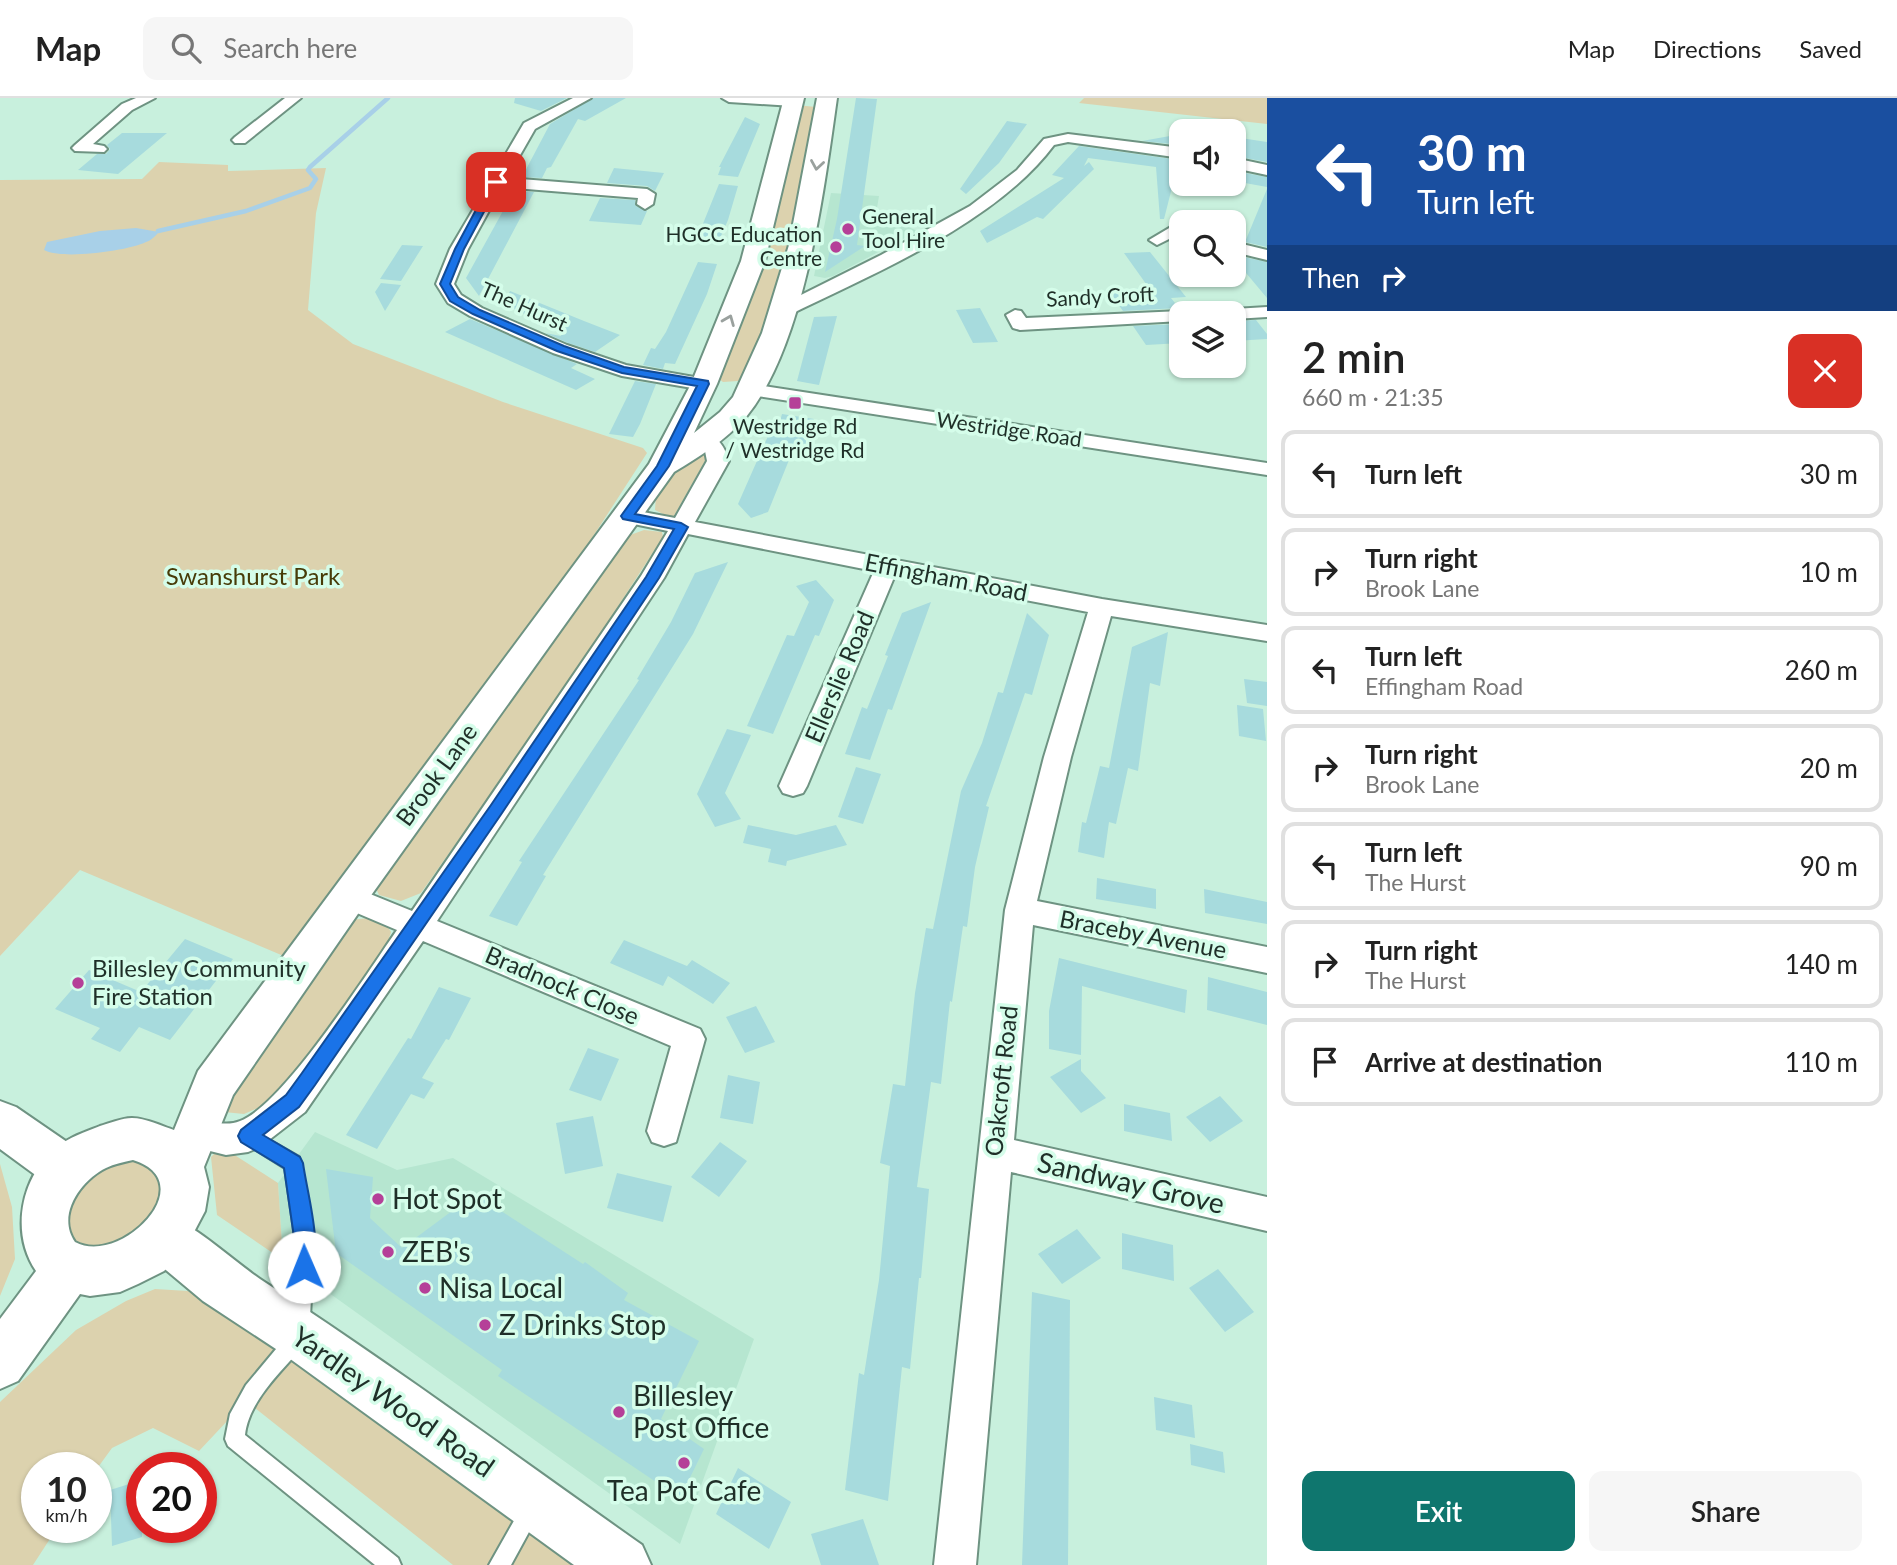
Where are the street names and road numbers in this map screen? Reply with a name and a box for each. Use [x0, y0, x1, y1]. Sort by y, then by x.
street label: The Hurst [477, 275, 572, 336]
street label: Sandy Croft [1045, 280, 1155, 311]
street label: Westridge Road [935, 406, 1083, 451]
street label: Effingham Road [863, 547, 1030, 606]
street label: Ellerslie Road [798, 606, 879, 747]
street label: Brook Lane [389, 717, 483, 831]
street label: Braceby Avenue [1057, 903, 1229, 964]
street label: Bradnock Close [481, 939, 644, 1030]
street label: Oakcroft Road [978, 1004, 1023, 1158]
street label: Sandway Grove [1034, 1144, 1228, 1220]
street label: Yardley Wood Road [286, 1319, 501, 1484]

